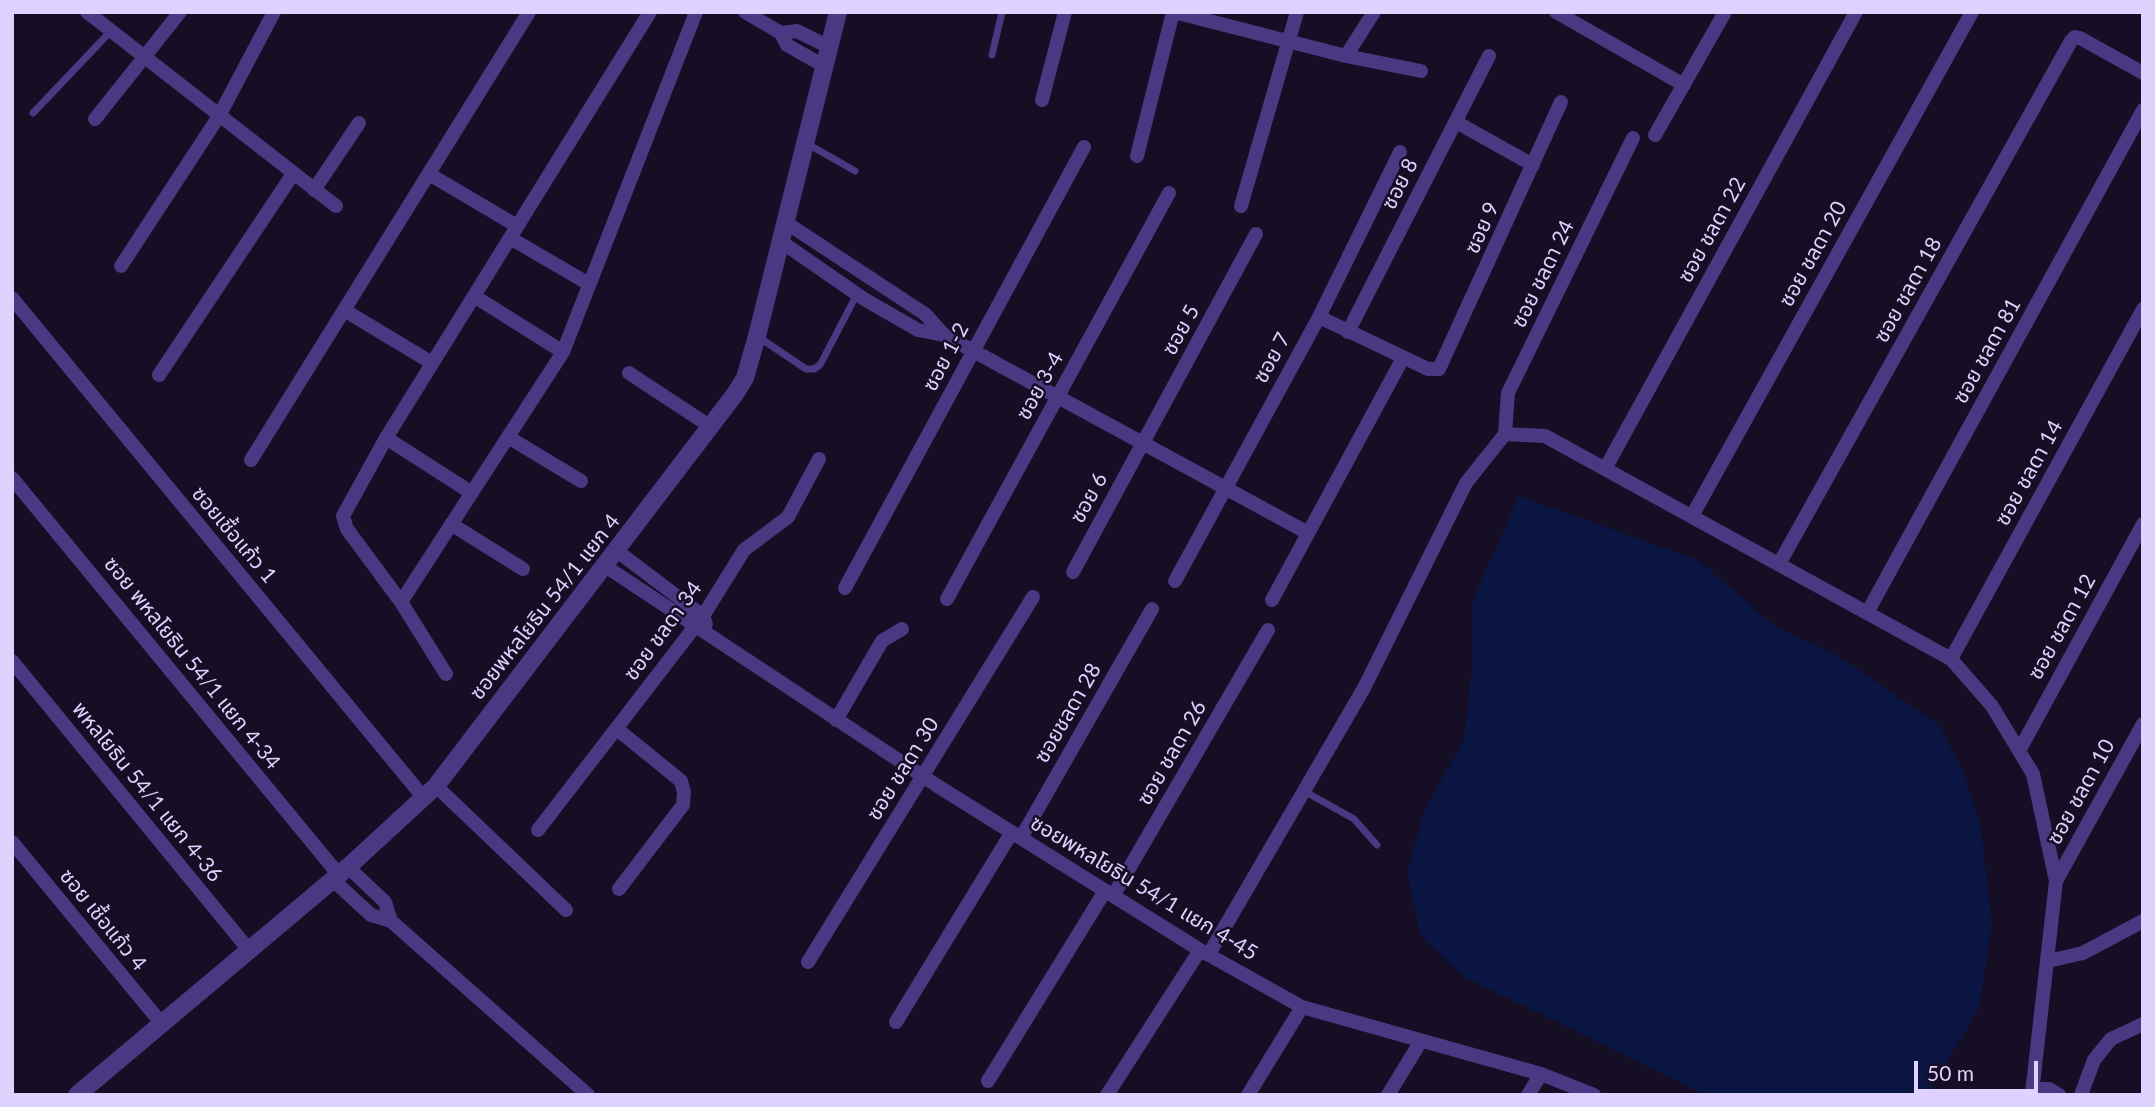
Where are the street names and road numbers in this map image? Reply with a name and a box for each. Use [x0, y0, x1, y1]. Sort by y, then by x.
street label: ซอย 8 [1377, 154, 1423, 214]
street label: ซอย ชลดา 22 [1673, 173, 1751, 287]
street label: ซอย ชลดา 20 [1774, 197, 1852, 311]
street label: ซอย 9 [1460, 198, 1504, 258]
street label: ซอย ชลดา 24 [1506, 216, 1580, 332]
street label: ซอย ชลดา 18 [1869, 233, 1947, 347]
street label: ซอย ชลดา 81 [1948, 294, 2026, 408]
street label: ซอย 5 [1157, 300, 1205, 360]
street label: ซอย 1-2 [918, 319, 974, 395]
street label: ซอย 7 [1248, 328, 1296, 388]
street label: ซอย 3-4 [1011, 348, 1069, 424]
street label: ซอย ชลดา 14 [1990, 416, 2068, 530]
street label: ซอย 6 [1065, 468, 1113, 528]
street label: ซอยเชื้อแก้ว 1 [186, 482, 282, 588]
street label: ซอยพหลโยธิน 54/1 แยก 4 [465, 509, 625, 705]
street label: ซอย พหลโยธิน 54/1 แยก 4-34 [99, 552, 285, 774]
street label: ซอย ชลดา 12 [2023, 570, 2101, 684]
street label: ซอย ชลดา 34 [619, 577, 707, 685]
street label: ซอยชลดา 28 [1029, 659, 1107, 767]
street label: ซอย ชลดา 26 [1132, 696, 1212, 810]
street label: พหลโยธิน 54/1 แยก 4-36 [67, 697, 227, 887]
street label: ซอย ชลดา 30 [861, 713, 945, 825]
street label: ซอย ชลดา 10 [2042, 735, 2120, 849]
street label: ซอยพหลโยธิน 54/1 แยก 4-45 [1026, 810, 1262, 966]
street label: ซอย เชื้อแก้ว 4 [54, 864, 152, 976]

